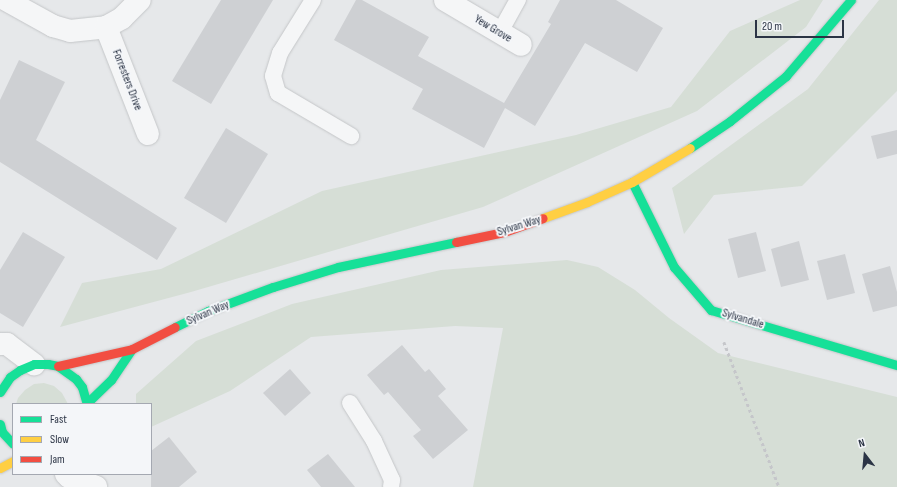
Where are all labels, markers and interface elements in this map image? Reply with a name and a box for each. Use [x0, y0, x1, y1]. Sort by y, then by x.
street label: Yew Grove [472, 12, 514, 46]
scale bar [757, 12, 846, 38]
text: 20 m [762, 19, 782, 34]
street label: Forresters Drive [109, 48, 145, 112]
street label: Sylvan Way [495, 213, 543, 239]
street label: Sylvan Way [185, 298, 231, 328]
street label: Sylvandale [720, 306, 766, 332]
legend [12, 403, 152, 475]
text: Fast [50, 412, 67, 427]
text: Slow [50, 432, 69, 447]
north arrow [845, 435, 885, 475]
text: N [857, 436, 866, 450]
text: Jam [50, 452, 65, 467]

